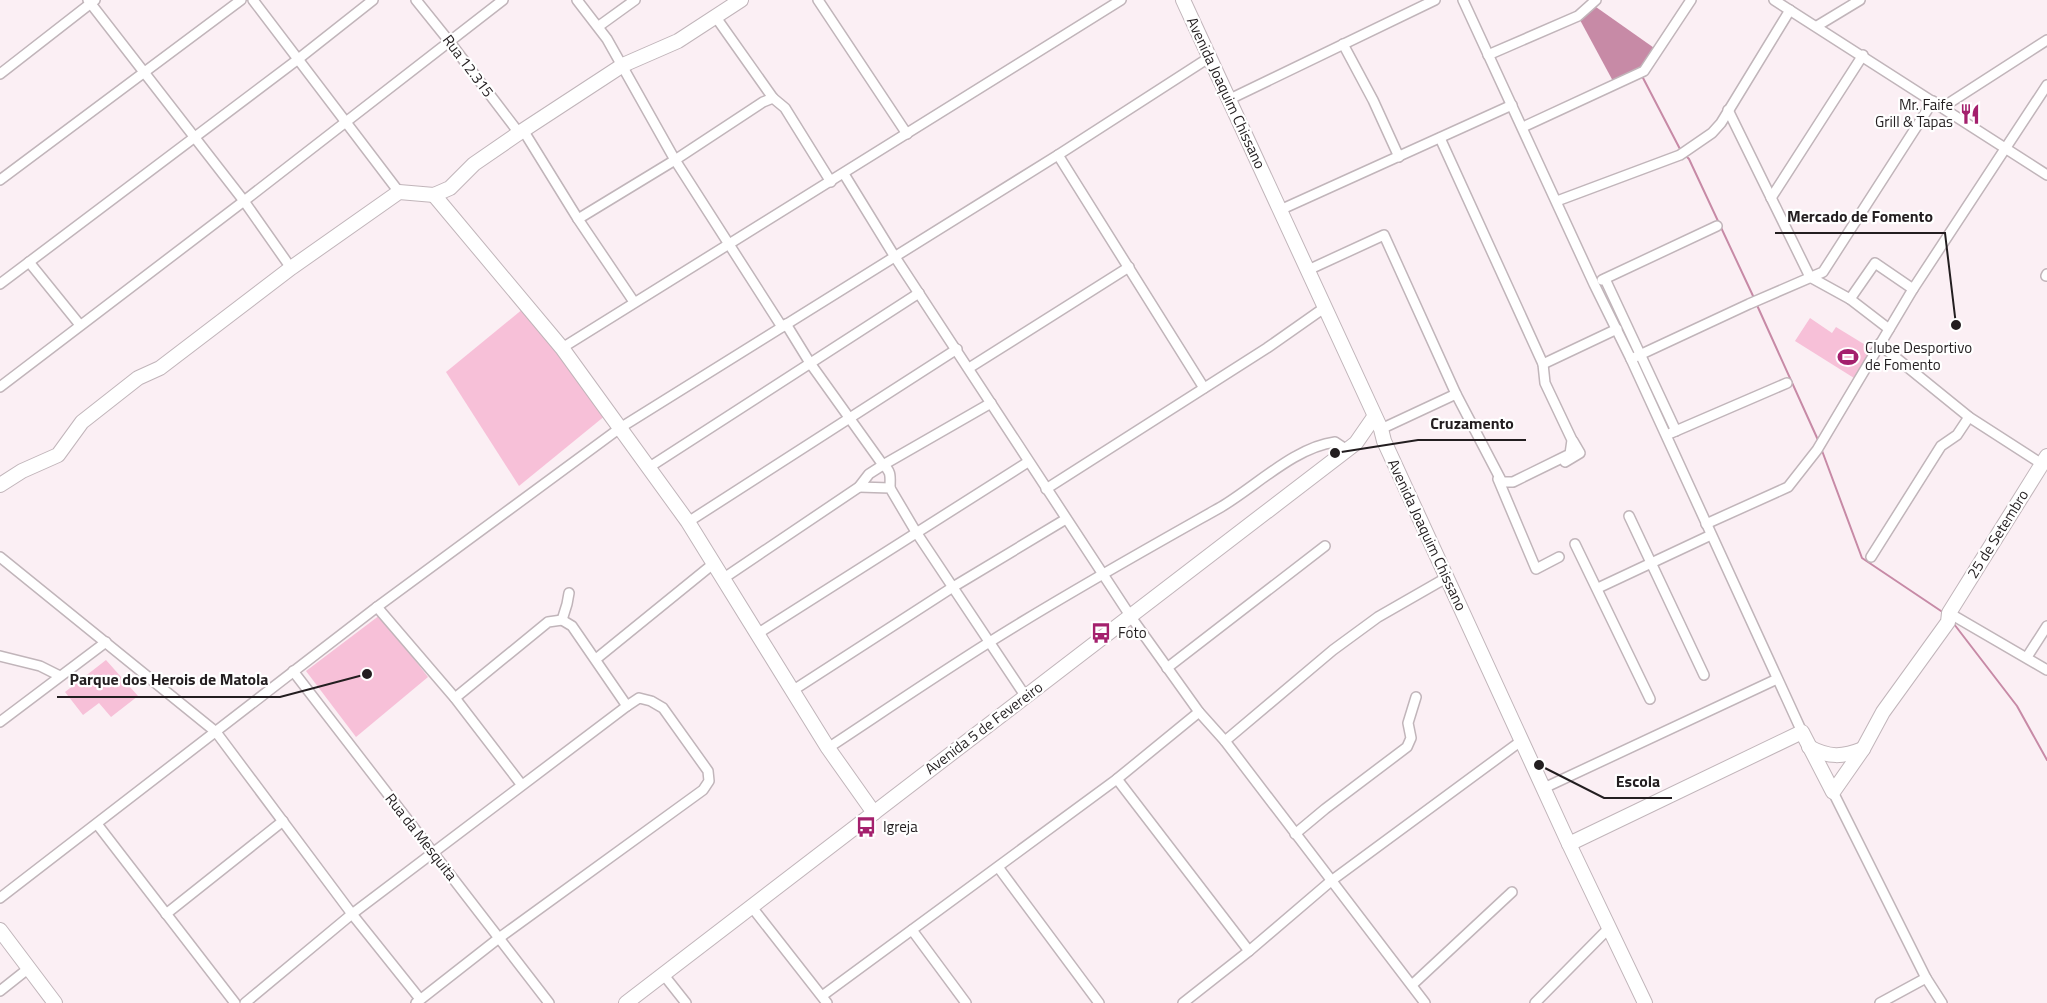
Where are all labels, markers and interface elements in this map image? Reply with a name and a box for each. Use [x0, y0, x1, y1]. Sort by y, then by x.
street label: Avenida Joaquim Chissano [1181, 13, 1272, 173]
street label: Rua 12.315 [437, 30, 500, 102]
place label: Mr. Faife Grill & Tapas [1875, 93, 1953, 133]
restaurant icon: Mr. Faife Grill & Tapas [1958, 102, 1982, 126]
callout: Mercado de Fomento [1775, 199, 1945, 233]
text: Mercado de Fomento [1787, 204, 1933, 228]
place label: Clube Desportivo de Fomento [1865, 336, 1972, 376]
sports icon: Clube Desportivo de Fomento [1836, 345, 1860, 369]
callout: Cruzamento [1418, 406, 1526, 440]
text: Cruzamento [1430, 411, 1514, 435]
street label: Avenida Joaquim Chissano [1382, 455, 1473, 615]
street label: 25 de Setembro [1961, 485, 2034, 583]
bus stop icon: Foto [1089, 621, 1113, 645]
place label: Foto [1118, 621, 1147, 644]
callout: Parque dos Herois de Matola [57, 663, 280, 697]
text: Parque dos Herois de Matola [70, 667, 268, 691]
street label: Avenida 5 de Fevereiro [920, 675, 1048, 780]
callout: Escola [1604, 764, 1672, 798]
text: Escola [1616, 769, 1660, 793]
street label: Rua da Mesquita [380, 788, 463, 886]
bus stop icon: Igreja [854, 815, 878, 839]
place label: Igreja [883, 815, 918, 838]

